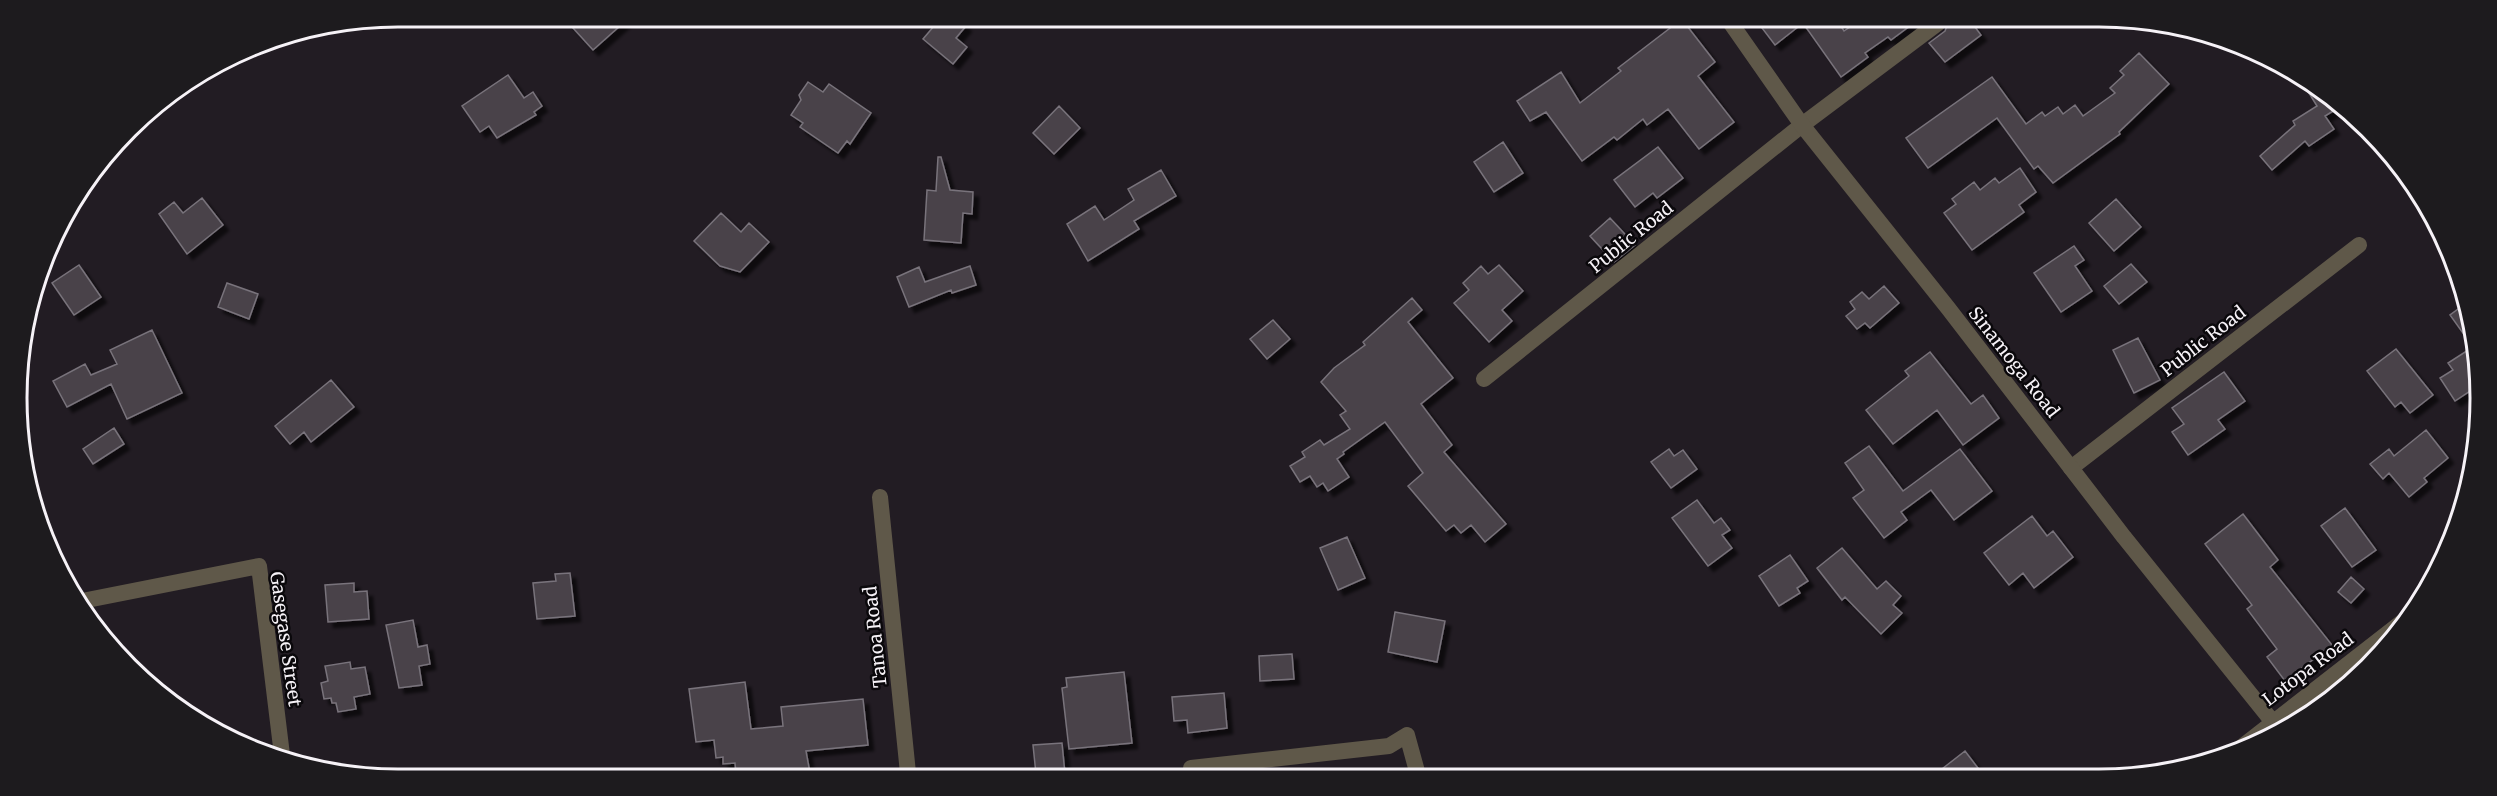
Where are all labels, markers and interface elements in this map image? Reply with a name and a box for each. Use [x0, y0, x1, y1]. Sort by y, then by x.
street label: Public Road [1584, 196, 1678, 278]
street label: Public Road [2156, 301, 2250, 381]
street label: Sinamoga Road [1963, 302, 2065, 422]
street label: Gasegase Street [265, 570, 307, 708]
street label: Tanoa Road [858, 585, 892, 689]
street label: Lotopa Road [2258, 627, 2358, 711]

